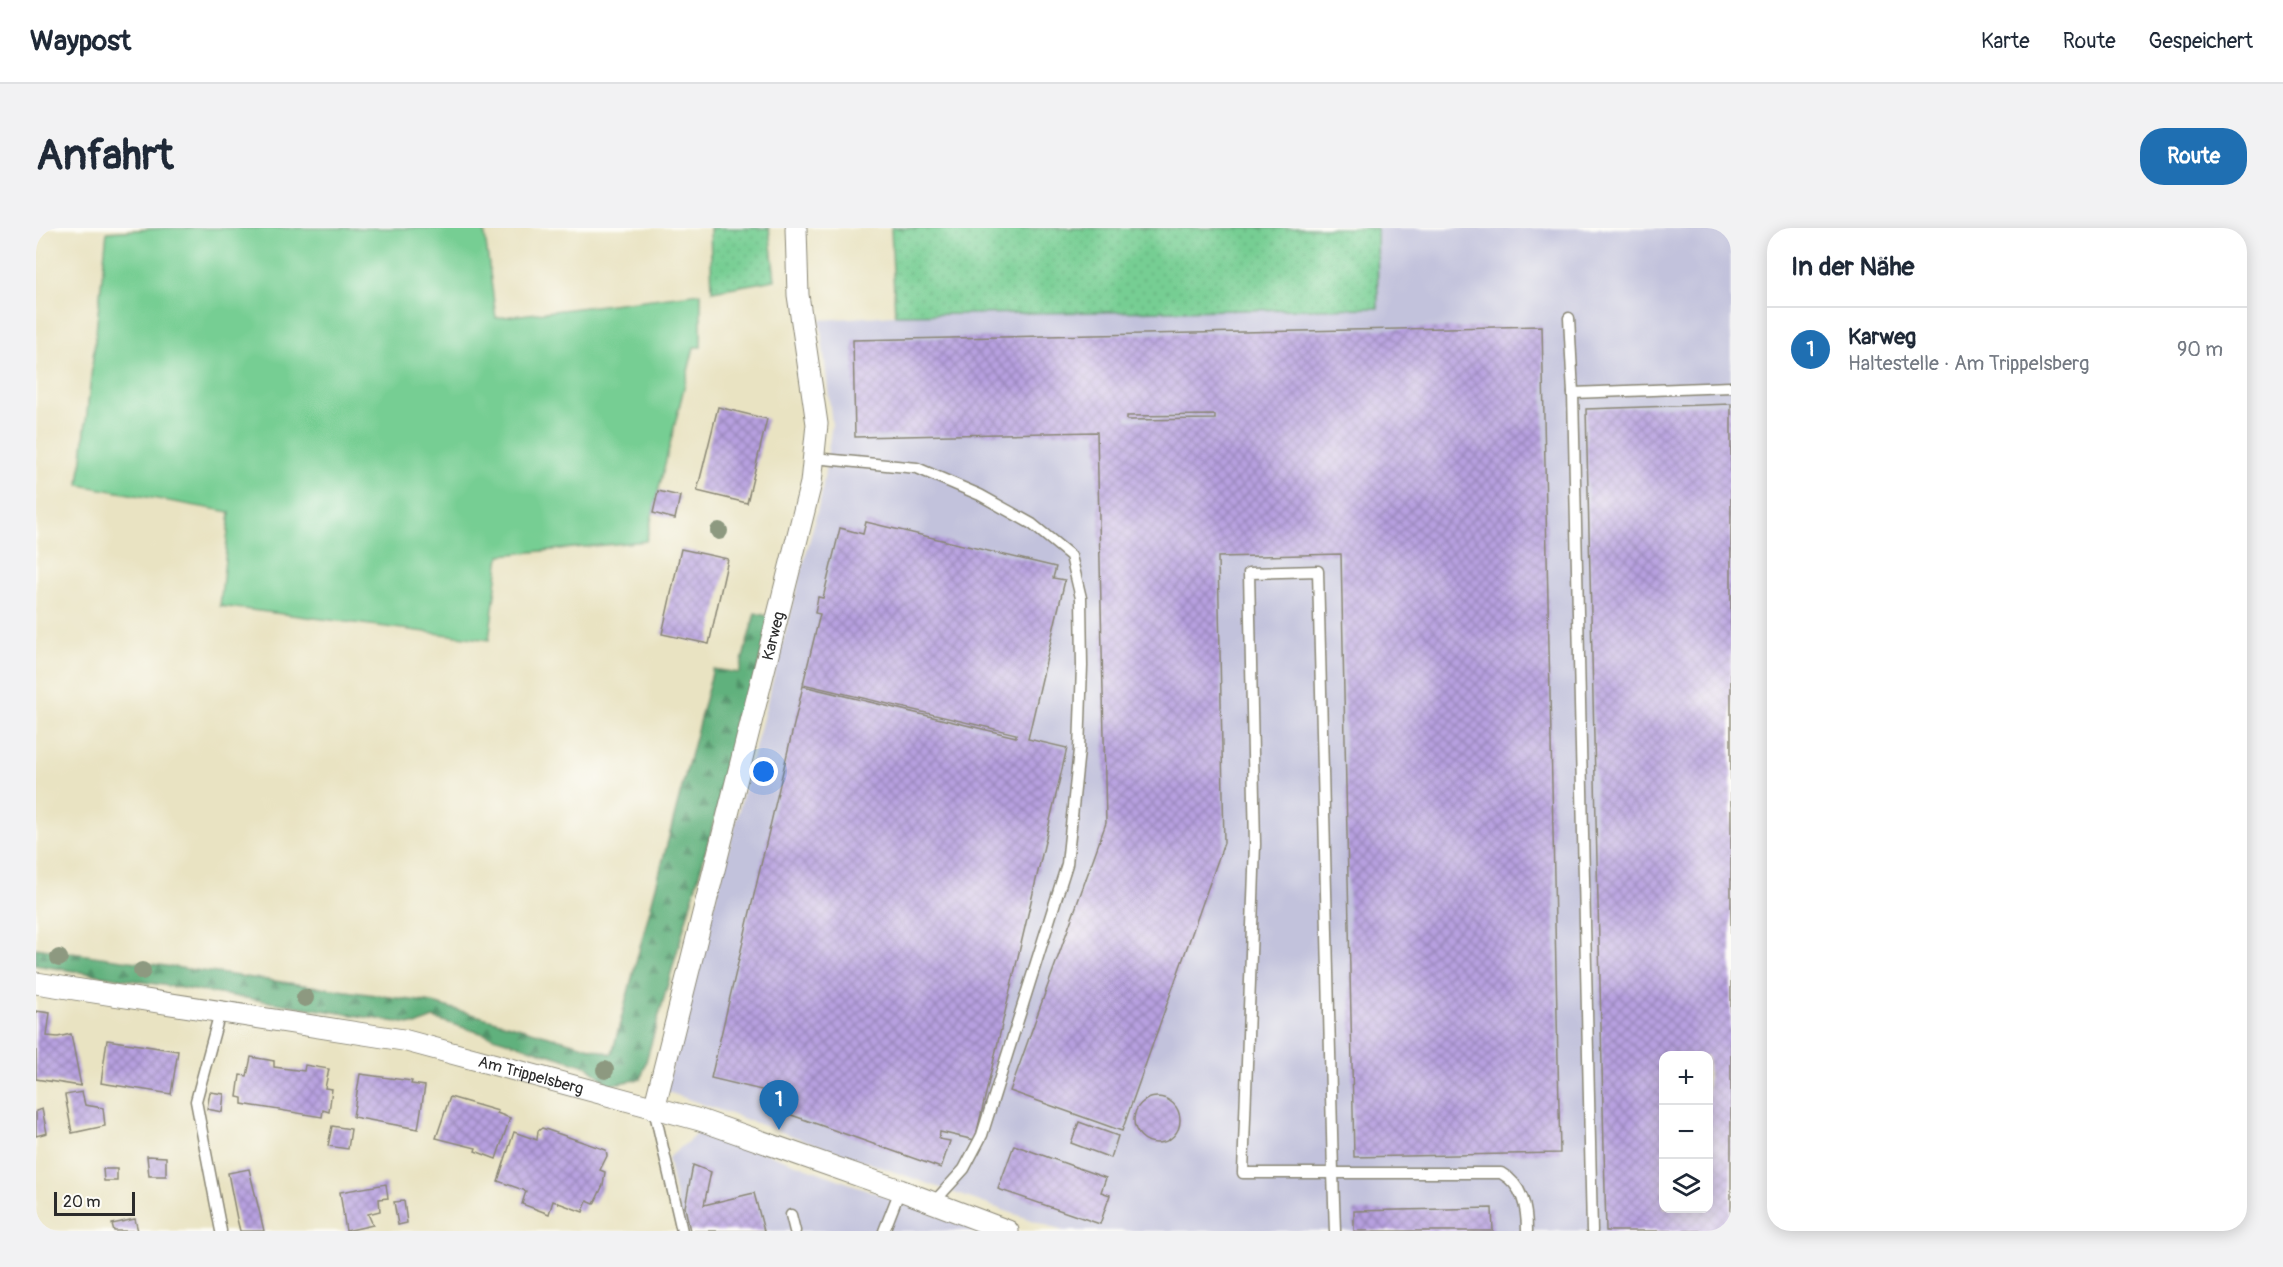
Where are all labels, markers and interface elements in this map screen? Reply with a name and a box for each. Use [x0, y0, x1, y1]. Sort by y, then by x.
text: Waypost [30, 24, 131, 59]
text: Karte [1981, 28, 2030, 55]
text: Route [2063, 28, 2116, 55]
text: Gespeichert [2149, 28, 2253, 55]
button: Route [2140, 128, 2247, 185]
text: Anfahrt [36, 130, 174, 182]
text: In der Nähe [1791, 251, 1914, 283]
text: Karweg [1848, 323, 1916, 351]
text: 1 [1807, 337, 1814, 362]
text: 90 m [2177, 337, 2223, 362]
text: Haltestelle · Am Trippelsberg [1848, 351, 2089, 376]
street label: Karweg [758, 609, 789, 662]
your location [749, 757, 778, 786]
map controls [1659, 1051, 1713, 1213]
button: + [1659, 1051, 1713, 1105]
street label: Am Trippelsberg [476, 1052, 586, 1099]
pin: 1 [760, 1080, 798, 1130]
button: − [1659, 1105, 1713, 1159]
button: layers [1659, 1159, 1713, 1213]
scale bar [54, 1189, 135, 1216]
text: 20 m [63, 1192, 101, 1212]

